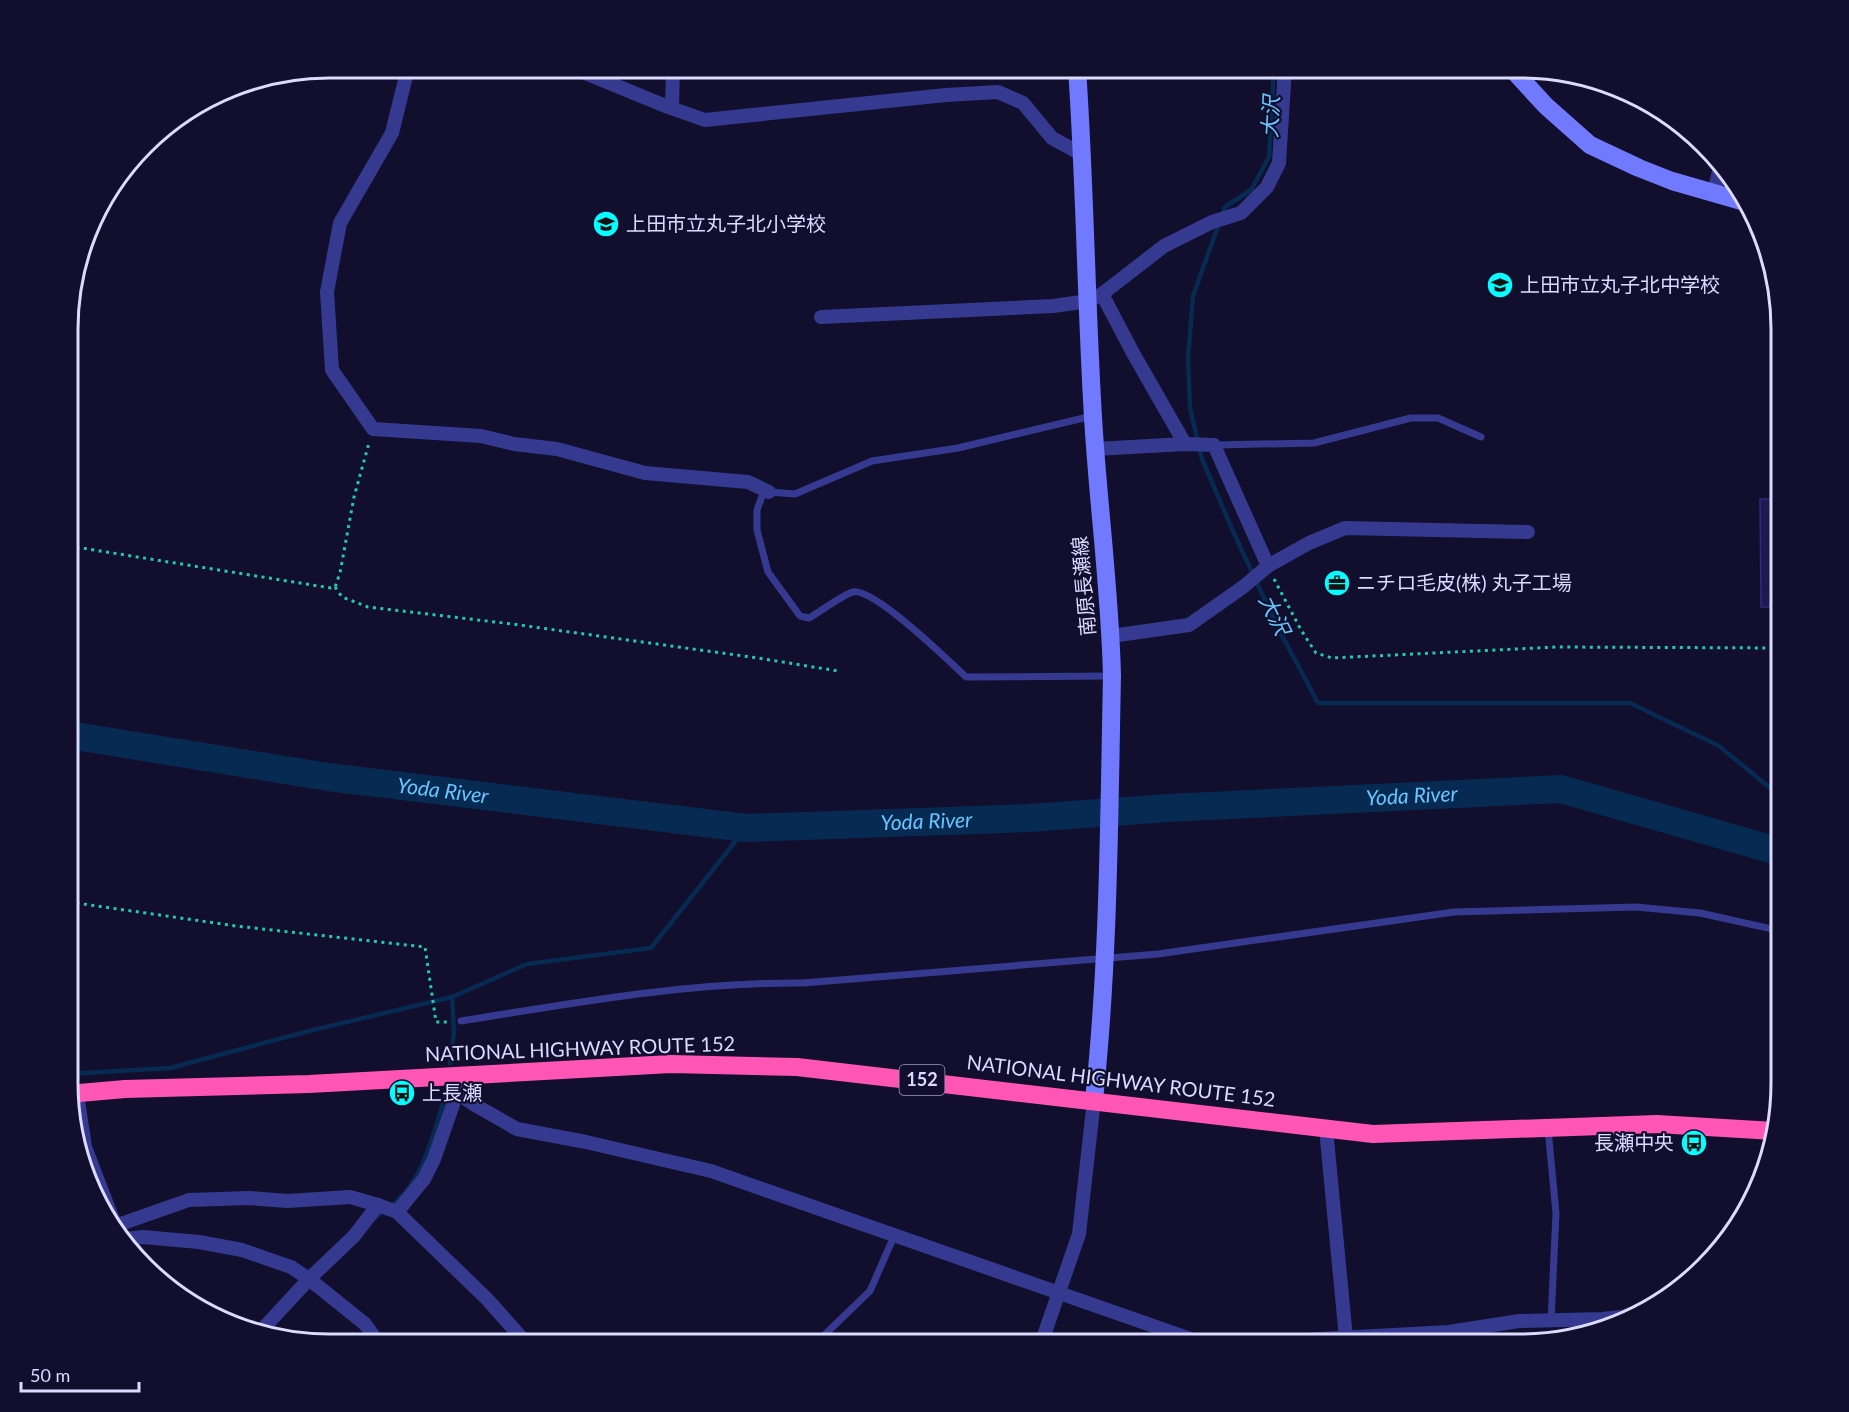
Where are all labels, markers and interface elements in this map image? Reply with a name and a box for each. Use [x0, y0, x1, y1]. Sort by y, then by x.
water label: 大沢 [1256, 92, 1283, 139]
school or university icon: 上田市立丸子北小学校 [591, 209, 621, 239]
place label: 上田市立丸子北小学校 [626, 211, 826, 235]
school or university icon: 上田市立丸子北中学校 [1485, 270, 1515, 300]
place label: 上田市立丸子北中学校 [1520, 272, 1720, 296]
street label: 南原長瀬線 [1067, 535, 1099, 637]
office icon: ニチロ毛皮(株) 丸子工場 [1322, 568, 1352, 598]
place label: ニチロ毛皮(株) 丸子工場 [1356, 570, 1572, 594]
water label: 大沢 [1255, 590, 1297, 641]
water label: Yoda River [396, 772, 491, 808]
water label: Yoda River [1365, 780, 1459, 809]
water label: Yoda River [880, 806, 974, 834]
street label: NATIONAL HIGHWAY ROUTE 152 [424, 1031, 735, 1065]
street label: NATIONAL HIGHWAY ROUTE 152 [966, 1049, 1277, 1111]
road number: 152 [900, 1065, 944, 1095]
bus stop icon: 上長瀬 [387, 1078, 417, 1108]
place label: 上長瀬 [422, 1080, 482, 1104]
bus stop icon: 長瀬中央 [1679, 1128, 1709, 1158]
place label: 長瀬中央 [1594, 1130, 1674, 1154]
scale bar [21, 1355, 140, 1393]
text: 50 m [30, 1364, 70, 1386]

